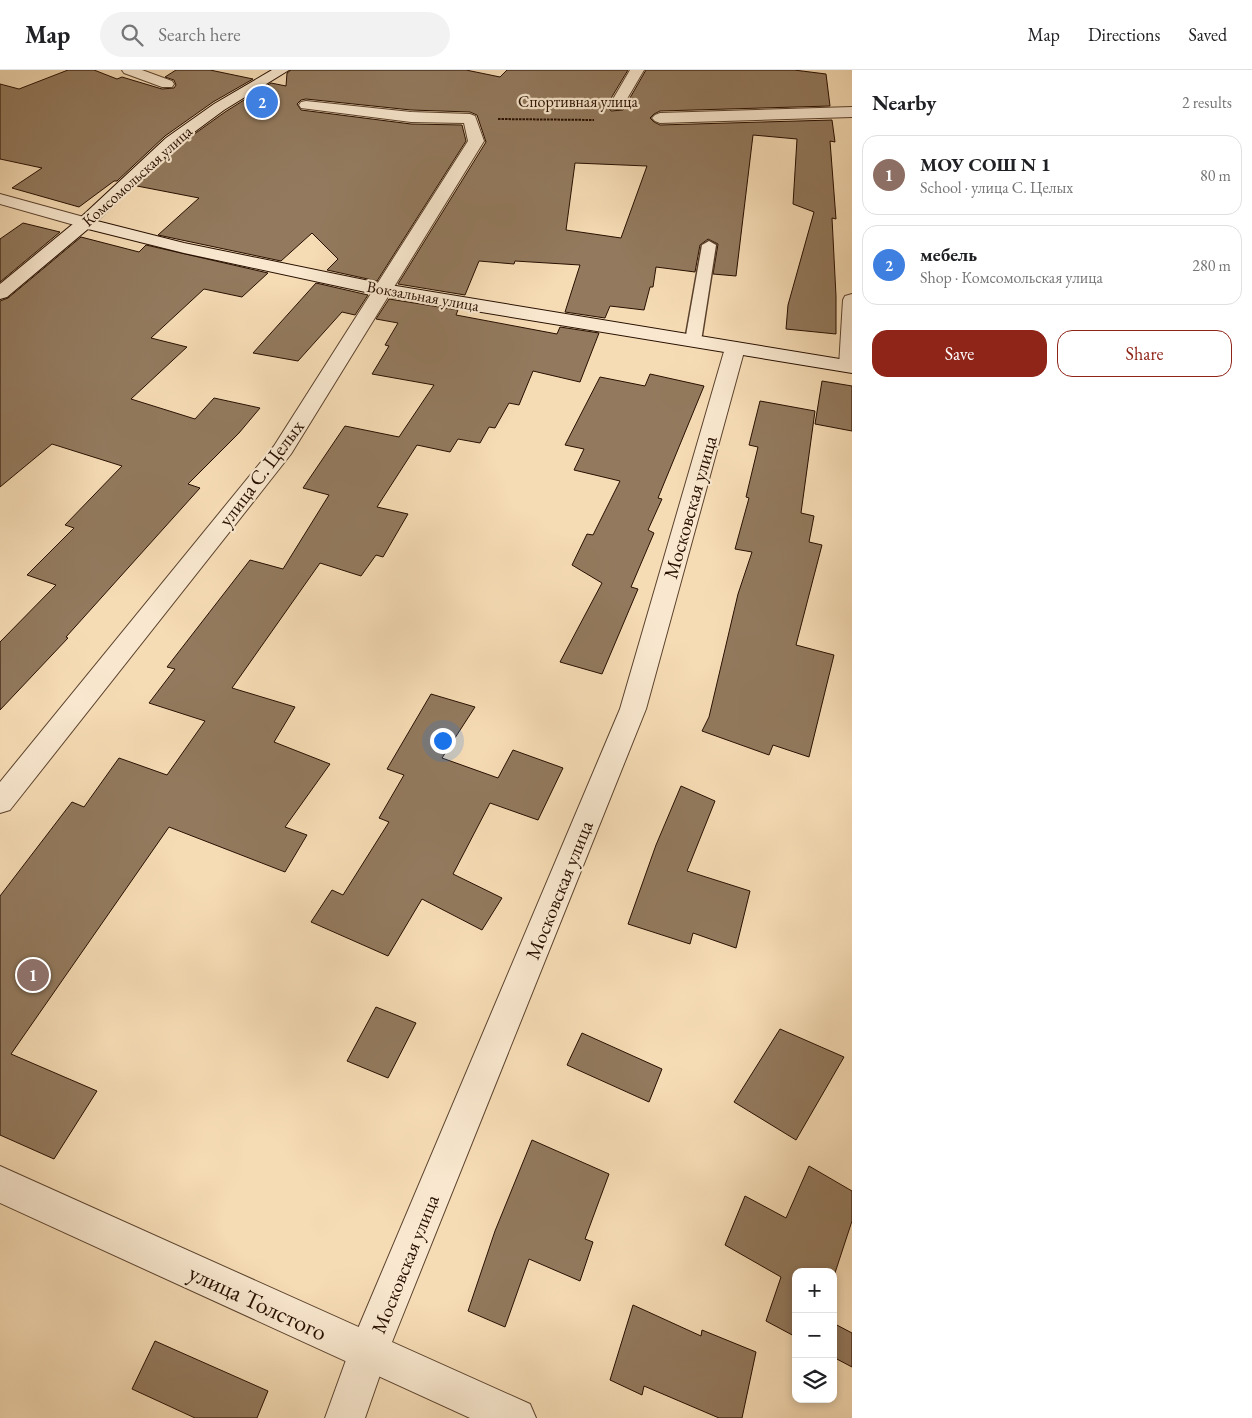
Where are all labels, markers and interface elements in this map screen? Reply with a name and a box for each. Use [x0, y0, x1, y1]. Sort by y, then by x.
search box [100, 12, 450, 57]
text: Map [25, 19, 70, 50]
icon: search [118, 21, 146, 49]
text: Search here [158, 22, 241, 47]
text: Map [1028, 23, 1060, 46]
text: Directions [1088, 23, 1160, 46]
text: Saved [1188, 23, 1227, 46]
pin: 2 [246, 83, 278, 121]
text: Nearby [872, 89, 936, 116]
street label: Спортивная улица [518, 91, 639, 112]
text: 2 results [1182, 92, 1232, 113]
street label: Комсомольская улица [77, 120, 197, 231]
text: МОУ СОШ N 1 [920, 152, 1051, 177]
text: 1 [885, 165, 893, 186]
text: 80 m [1200, 165, 1231, 186]
text: School · улица С. Целых [920, 177, 1073, 198]
text: мебель [920, 242, 977, 267]
text: 2 [885, 255, 893, 276]
text: 280 m [1192, 255, 1231, 276]
text: Shop · Комсомольская улица [920, 267, 1103, 288]
street label: Вокзальная улица [365, 276, 481, 316]
button: Save [872, 330, 1047, 377]
button: Share [1057, 330, 1232, 377]
street label: улица С. Целых [212, 414, 310, 532]
street label: Московская улица [657, 432, 723, 582]
your location [430, 728, 456, 754]
street label: Московская улица [519, 817, 599, 963]
pin: 1 [17, 956, 49, 994]
street label: Московская улица [365, 1191, 445, 1337]
street label: улица Толстого [184, 1256, 332, 1348]
map controls [792, 1268, 837, 1403]
button: + [792, 1268, 837, 1313]
button: − [792, 1313, 837, 1358]
button: layers [792, 1358, 837, 1403]

